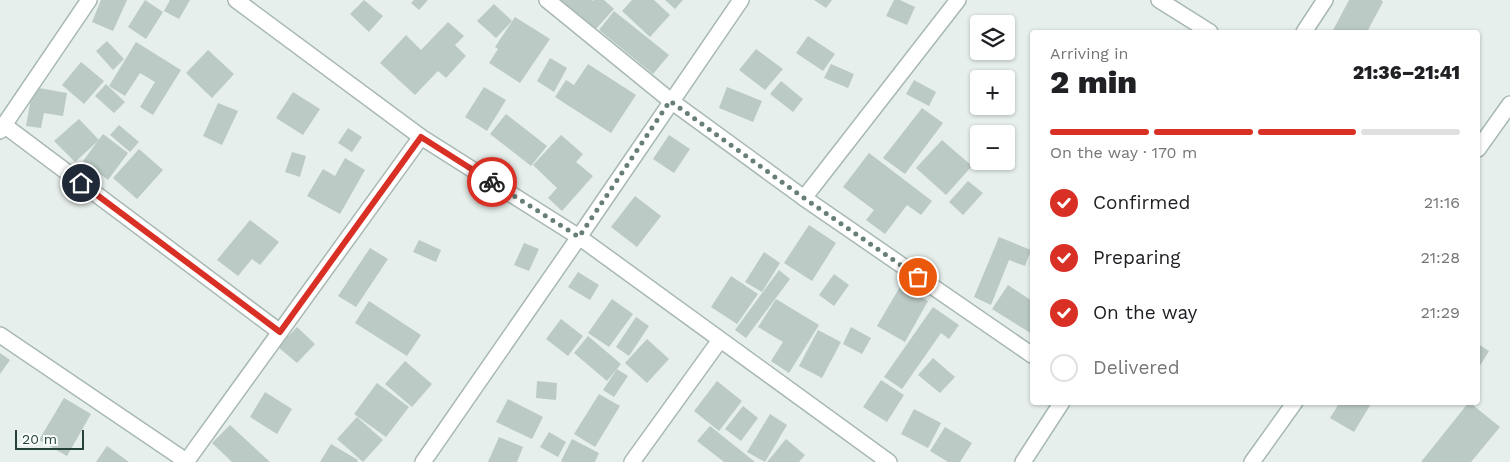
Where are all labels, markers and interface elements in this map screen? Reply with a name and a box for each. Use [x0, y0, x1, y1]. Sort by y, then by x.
map controls [970, 15, 1015, 170]
button: layers [970, 15, 1015, 60]
text: Arriving in [1050, 44, 1128, 63]
text: 21:36–21:41 [1353, 61, 1460, 84]
text: 2 min [1050, 63, 1137, 101]
button: + [970, 70, 1015, 115]
button: − [970, 125, 1015, 170]
text: On the way · 170 m [1050, 143, 1197, 162]
courier [467, 157, 517, 207]
pin [60, 162, 102, 204]
icon: bike [478, 168, 506, 196]
icon: home [67, 169, 95, 197]
icon: check [1050, 189, 1078, 217]
text: Confirmed [1093, 191, 1190, 214]
text: 21:16 [1424, 193, 1460, 212]
icon: check [1050, 244, 1078, 272]
text: Preparing [1093, 246, 1180, 269]
text: 21:28 [1421, 248, 1460, 267]
pin [897, 256, 939, 298]
icon: bag [904, 263, 932, 291]
icon: check [1050, 299, 1078, 327]
text: On the way [1093, 301, 1197, 324]
text: 21:29 [1420, 303, 1460, 322]
text: Delivered [1093, 356, 1180, 379]
scale bar [15, 427, 84, 450]
text: 20 m [22, 431, 57, 447]

